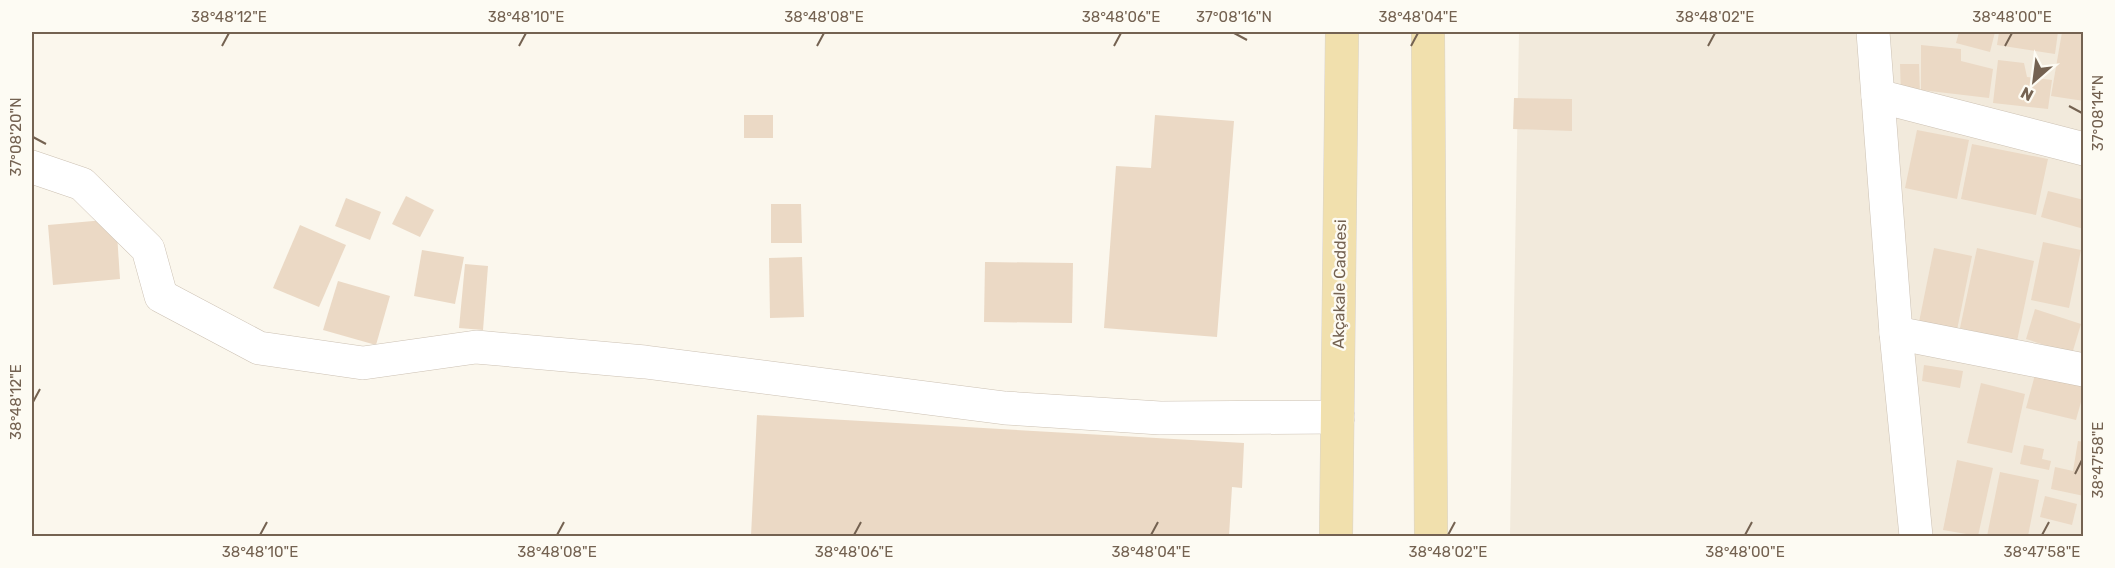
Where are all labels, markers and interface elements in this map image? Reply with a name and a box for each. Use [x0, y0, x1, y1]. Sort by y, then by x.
text: 38°48'12"E [191, 8, 267, 26]
text: 38°48'10"E [488, 8, 564, 26]
text: 38°48'08"E [784, 8, 864, 26]
text: 38°48'06"E [1082, 8, 1160, 26]
text: 37°08'16"N [1196, 8, 1272, 26]
text: 38°48'04"E [1378, 8, 1458, 26]
text: 38°48'02"E [1676, 8, 1754, 26]
text: 38°48'00"E [1972, 8, 2052, 26]
north arrow [2004, 51, 2064, 111]
text: 37°08'14"N [2089, 75, 2107, 151]
text: N [2018, 83, 2037, 105]
text: 37°08'20"N [7, 97, 25, 177]
street label: Akçakale Caddesi [1329, 219, 1350, 349]
text: 38°48'12"E [7, 364, 25, 440]
text: 38°47'58"E [2089, 422, 2107, 498]
text: 38°48'10"E [222, 543, 298, 561]
text: 38°48'08"E [517, 543, 597, 561]
text: 38°48'06"E [815, 543, 893, 561]
text: 38°48'04"E [1111, 543, 1191, 561]
text: 38°48'02"E [1409, 543, 1487, 561]
text: 38°48'00"E [1705, 543, 1785, 561]
text: 38°47'58"E [2004, 543, 2080, 561]

